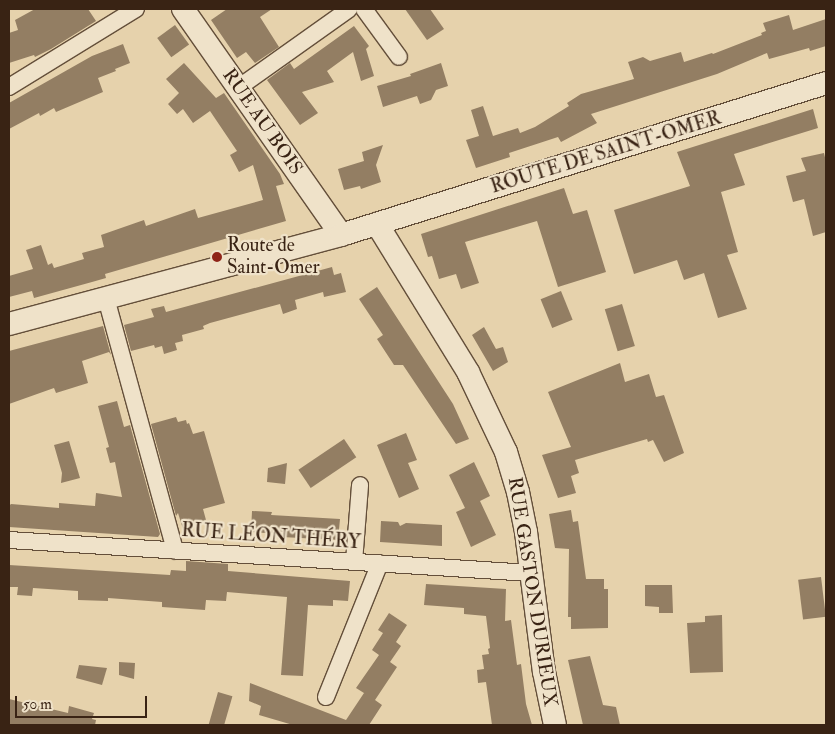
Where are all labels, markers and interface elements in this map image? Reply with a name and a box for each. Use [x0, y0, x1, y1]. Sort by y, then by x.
street label: RUE AU BOIS [217, 65, 307, 179]
street label: ROUTE DE SAINT-OMER [488, 107, 724, 199]
place label: Route de Saint-Omer [227, 235, 319, 279]
marker: Route de Saint-Omer [211, 251, 223, 263]
street label: RUE GASTON DURIEUX [503, 475, 561, 709]
street label: RUE LÉON THÉRY [181, 519, 361, 555]
scale bar [18, 686, 150, 718]
text: 50 m [23, 695, 52, 714]

